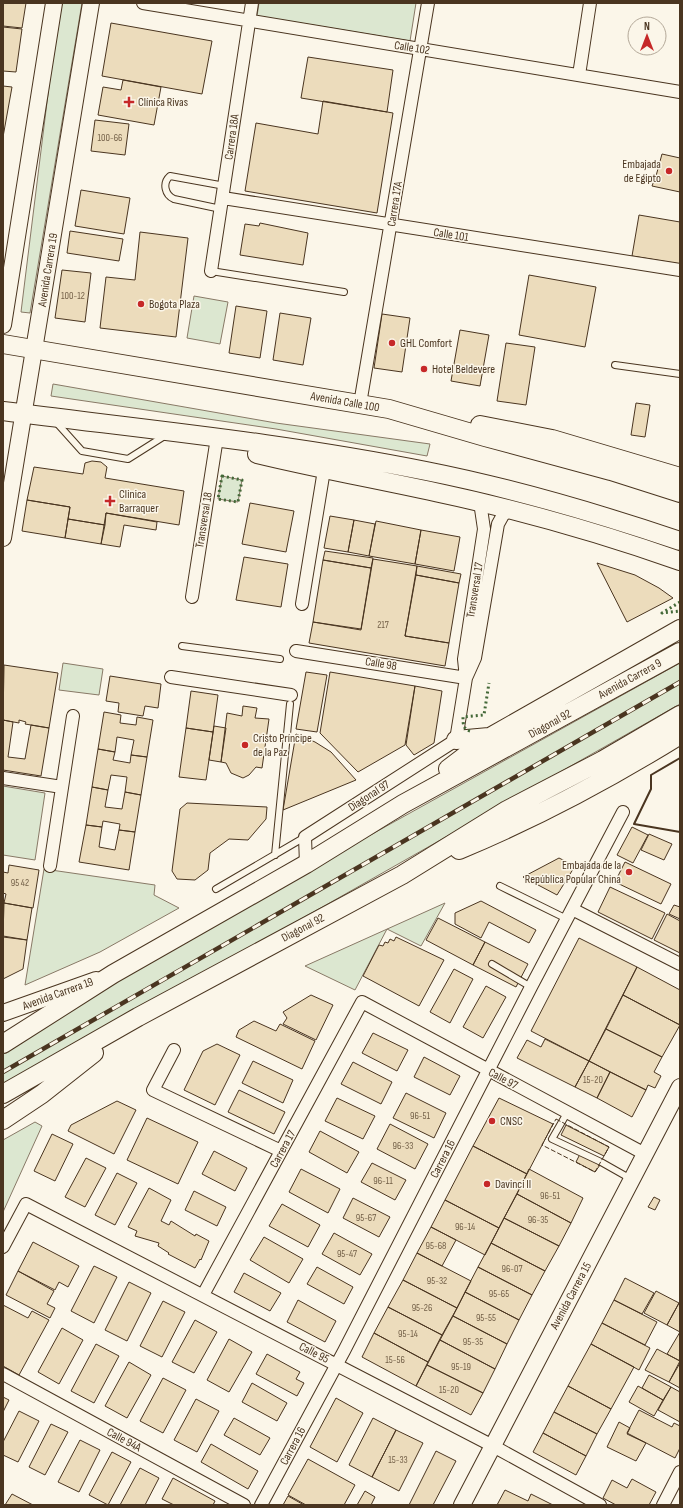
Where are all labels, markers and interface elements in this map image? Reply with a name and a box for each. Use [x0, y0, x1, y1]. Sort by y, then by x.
north arrow [627, 16, 667, 56]
text: N [644, 20, 650, 33]
street label: Calle 102 [393, 38, 431, 58]
place label: Clínica Rivas [138, 95, 188, 110]
marker: Clínica Rivas [123, 96, 135, 108]
street label: Carrera 18A [221, 112, 243, 161]
house number: 100-66 [98, 132, 122, 144]
place label: Embajada de Egipto [622, 157, 661, 186]
marker: Embajada de Egipto [664, 166, 674, 176]
street label: Carrera 17A [384, 180, 406, 228]
street label: Calle 101 [432, 225, 470, 245]
street label: Avenida Carrera 19 [35, 232, 61, 309]
house number: 100-12 [61, 290, 85, 302]
place label: Bogota Plaza [149, 297, 200, 312]
marker: Bogota Plaza [136, 299, 146, 309]
place label: GHL Comfort [400, 336, 453, 351]
marker: GHL Comfort [387, 338, 397, 348]
place label: Hotel Beldevere [432, 362, 495, 377]
marker: Hotel Beldevere [419, 364, 429, 374]
street label: Avenida Calle 100 [308, 388, 381, 415]
place label: Clinica Barraquer [119, 487, 159, 516]
street label: Transversal 18 [192, 491, 216, 549]
marker: Clinica Barraquer [104, 495, 116, 507]
street label: Transversal 17 [463, 561, 487, 619]
house number: 217 [377, 619, 389, 631]
street label: Calle 98 [364, 654, 398, 674]
street label: Avenida Carrera 9 [595, 655, 664, 703]
street label: Diagonal 92 [526, 706, 574, 742]
place label: Cristo Príncipe de la Paz [253, 731, 312, 760]
marker: Cristo Príncipe de la Paz [240, 740, 250, 750]
street label: Diagonal 97 [345, 777, 393, 815]
place label: Embajada de la República Popular China [525, 858, 621, 887]
marker: Embajada de la República Popular China [624, 867, 634, 877]
house number: 95 42 [11, 877, 29, 889]
street label: Diagonal 92 [279, 910, 327, 946]
street label: Avenida Carrera 19 [20, 974, 95, 1014]
street label: Calle 97 [486, 1065, 521, 1093]
house number: 15-20 [583, 1074, 603, 1086]
house number: 96-51 [410, 1110, 430, 1122]
place label: CNSC [500, 1114, 523, 1129]
marker: CNSC [487, 1116, 497, 1126]
street label: Carrera 17 [267, 1127, 299, 1170]
street label: Carrera 16 [427, 1137, 459, 1181]
house number: 96-33 [393, 1140, 413, 1152]
house number: 96-11 [373, 1175, 393, 1187]
place label: Davinci II [495, 1177, 531, 1192]
marker: Davinci II [482, 1179, 492, 1189]
house number: 96-51 [540, 1190, 561, 1202]
house number: 95-67 [356, 1212, 376, 1224]
house number: 96-35 [528, 1214, 548, 1226]
house number: 96-14 [455, 1221, 475, 1233]
house number: 95-68 [426, 1240, 446, 1252]
house number: 95-47 [337, 1248, 357, 1260]
street label: Avenida Carrera 15 [547, 1260, 595, 1333]
house number: 96-07 [502, 1263, 522, 1275]
house number: 95-32 [427, 1275, 447, 1287]
house number: 95-65 [489, 1288, 509, 1300]
house number: 95-26 [412, 1302, 432, 1314]
house number: 95-55 [476, 1312, 496, 1324]
house number: 95-14 [398, 1328, 418, 1340]
house number: 95-35 [463, 1336, 483, 1348]
street label: Calle 95 [297, 1339, 332, 1367]
house number: 15-56 [385, 1354, 405, 1366]
house number: 95-19 [451, 1361, 471, 1373]
house number: 15-20 [439, 1384, 459, 1396]
street label: Carrera 16 [277, 1424, 309, 1468]
street label: Calle 94A [104, 1425, 145, 1456]
house number: 15-33 [388, 1454, 408, 1466]

